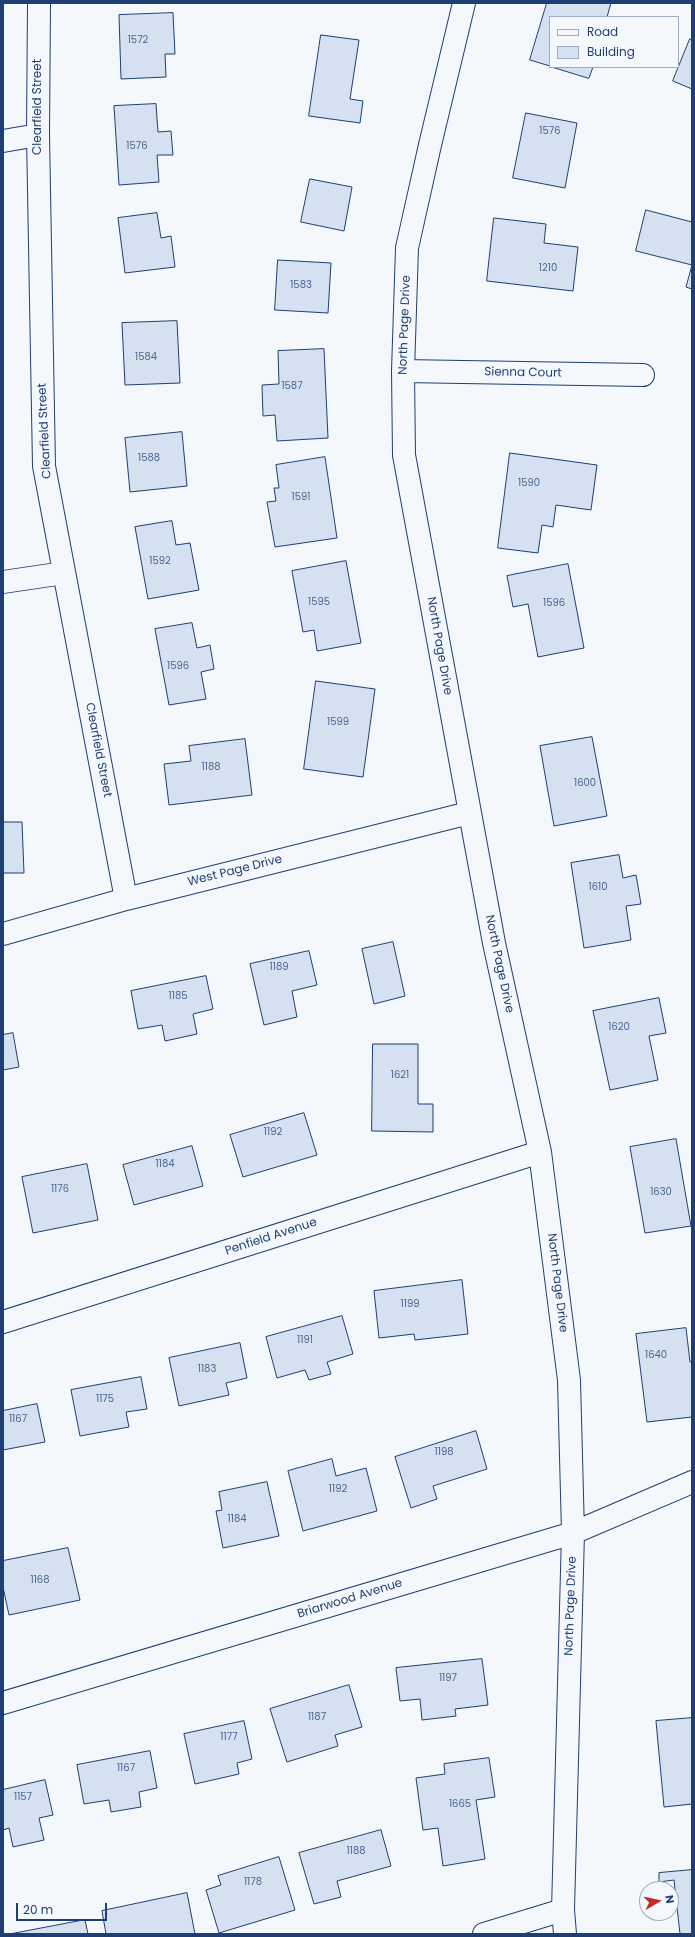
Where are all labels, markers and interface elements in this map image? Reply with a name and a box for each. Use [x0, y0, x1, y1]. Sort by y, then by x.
legend [549, 16, 679, 68]
text: Road [587, 23, 618, 40]
house number: 1572 [128, 34, 148, 46]
text: Building [587, 43, 635, 60]
street label: Clearfield Street [31, 59, 45, 155]
house number: 1576 [539, 125, 561, 137]
house number: 1576 [126, 140, 148, 152]
house number: 1210 [539, 262, 557, 274]
street label: North Page Drive [396, 275, 414, 375]
house number: 1583 [290, 279, 312, 291]
house number: 1584 [135, 351, 157, 363]
street label: Sienna Court [484, 365, 562, 381]
house number: 1587 [281, 380, 303, 392]
street label: Clearfield Street [35, 383, 55, 479]
house number: 1588 [138, 452, 160, 464]
house number: 1590 [518, 477, 540, 489]
house number: 1591 [292, 491, 310, 503]
house number: 1592 [149, 555, 171, 567]
house number: 1595 [308, 596, 330, 608]
street label: North Page Drive [423, 596, 455, 696]
house number: 1596 [543, 597, 565, 609]
house number: 1596 [167, 660, 189, 672]
street label: Clearfield Street [82, 702, 114, 798]
house number: 1599 [327, 716, 349, 728]
house number: 1188 [201, 761, 221, 773]
house number: 1600 [574, 777, 596, 789]
street label: West Page Drive [186, 852, 284, 890]
house number: 1610 [588, 881, 608, 893]
street label: North Page Drive [482, 914, 516, 1014]
house number: 1189 [269, 961, 289, 973]
house number: 1185 [169, 990, 187, 1002]
house number: 1620 [608, 1021, 630, 1033]
house number: 1621 [391, 1069, 409, 1081]
house number: 1192 [264, 1126, 282, 1138]
house number: 1184 [156, 1158, 174, 1170]
house number: 1176 [51, 1183, 69, 1195]
house number: 1630 [650, 1186, 672, 1198]
street label: Penfield Avenue [223, 1215, 319, 1259]
street label: North Page Drive [544, 1233, 570, 1333]
house number: 1199 [401, 1298, 419, 1310]
house number: 1191 [297, 1334, 313, 1346]
house number: 1640 [645, 1349, 667, 1361]
house number: 1183 [198, 1363, 216, 1375]
house number: 1175 [96, 1393, 114, 1405]
house number: 1167 [9, 1413, 27, 1425]
house number: 1198 [434, 1446, 454, 1458]
house number: 1192 [329, 1483, 347, 1495]
house number: 1184 [228, 1513, 246, 1525]
street label: North Page Drive [562, 1556, 580, 1656]
house number: 1168 [30, 1574, 50, 1586]
street label: Briarwood Avenue [296, 1576, 404, 1622]
house number: 1197 [439, 1672, 457, 1684]
house number: 1187 [308, 1711, 326, 1723]
house number: 1177 [220, 1731, 238, 1743]
house number: 1167 [117, 1762, 135, 1774]
house number: 1157 [14, 1791, 32, 1803]
house number: 1665 [449, 1798, 471, 1810]
house number: 1188 [346, 1845, 366, 1857]
house number: 1178 [244, 1876, 262, 1888]
north arrow [639, 1881, 679, 1921]
text: N [661, 1894, 678, 1905]
scale bar [18, 1895, 109, 1921]
text: 20 m [23, 1901, 53, 1918]

